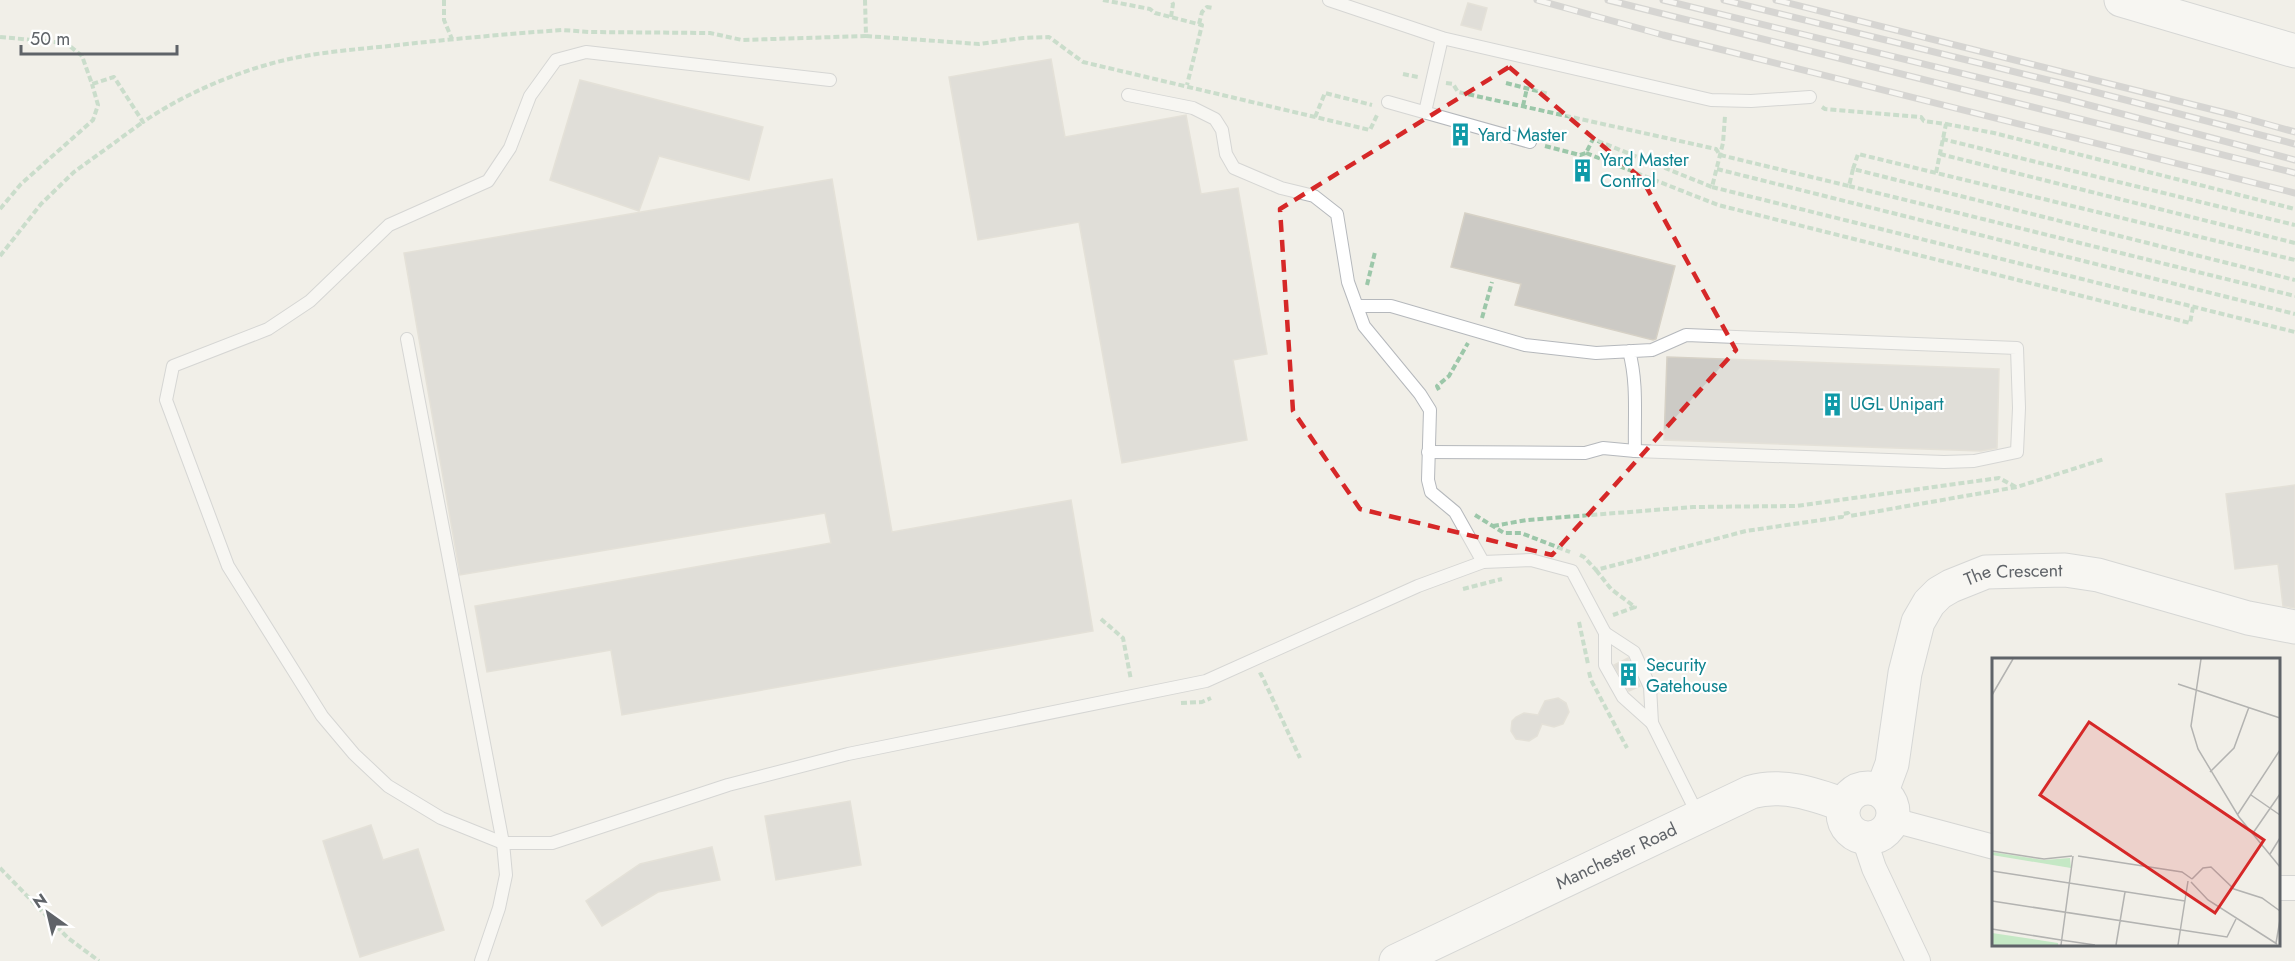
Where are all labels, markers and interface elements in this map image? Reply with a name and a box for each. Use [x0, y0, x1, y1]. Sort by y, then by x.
scale bar [21, 18, 177, 56]
text: 50 m [30, 26, 70, 52]
building icon: Yard Master [1447, 122, 1473, 148]
place label: Yard Master [1478, 122, 1568, 148]
place label: Yard Master Control [1600, 147, 1690, 194]
building icon: Yard Master Control [1569, 157, 1595, 183]
building icon: UGL Unipart [1819, 391, 1845, 417]
place label: UGL Unipart [1850, 391, 1944, 417]
street label: The Crescent [1960, 557, 2063, 592]
place label: Security Gatehouse [1646, 652, 1727, 699]
inset map [1992, 658, 2280, 946]
building icon: Security Gatehouse [1615, 662, 1641, 688]
street label: Manchester Road [1551, 816, 1681, 896]
north arrow [18, 883, 78, 943]
text: N [28, 888, 52, 914]

